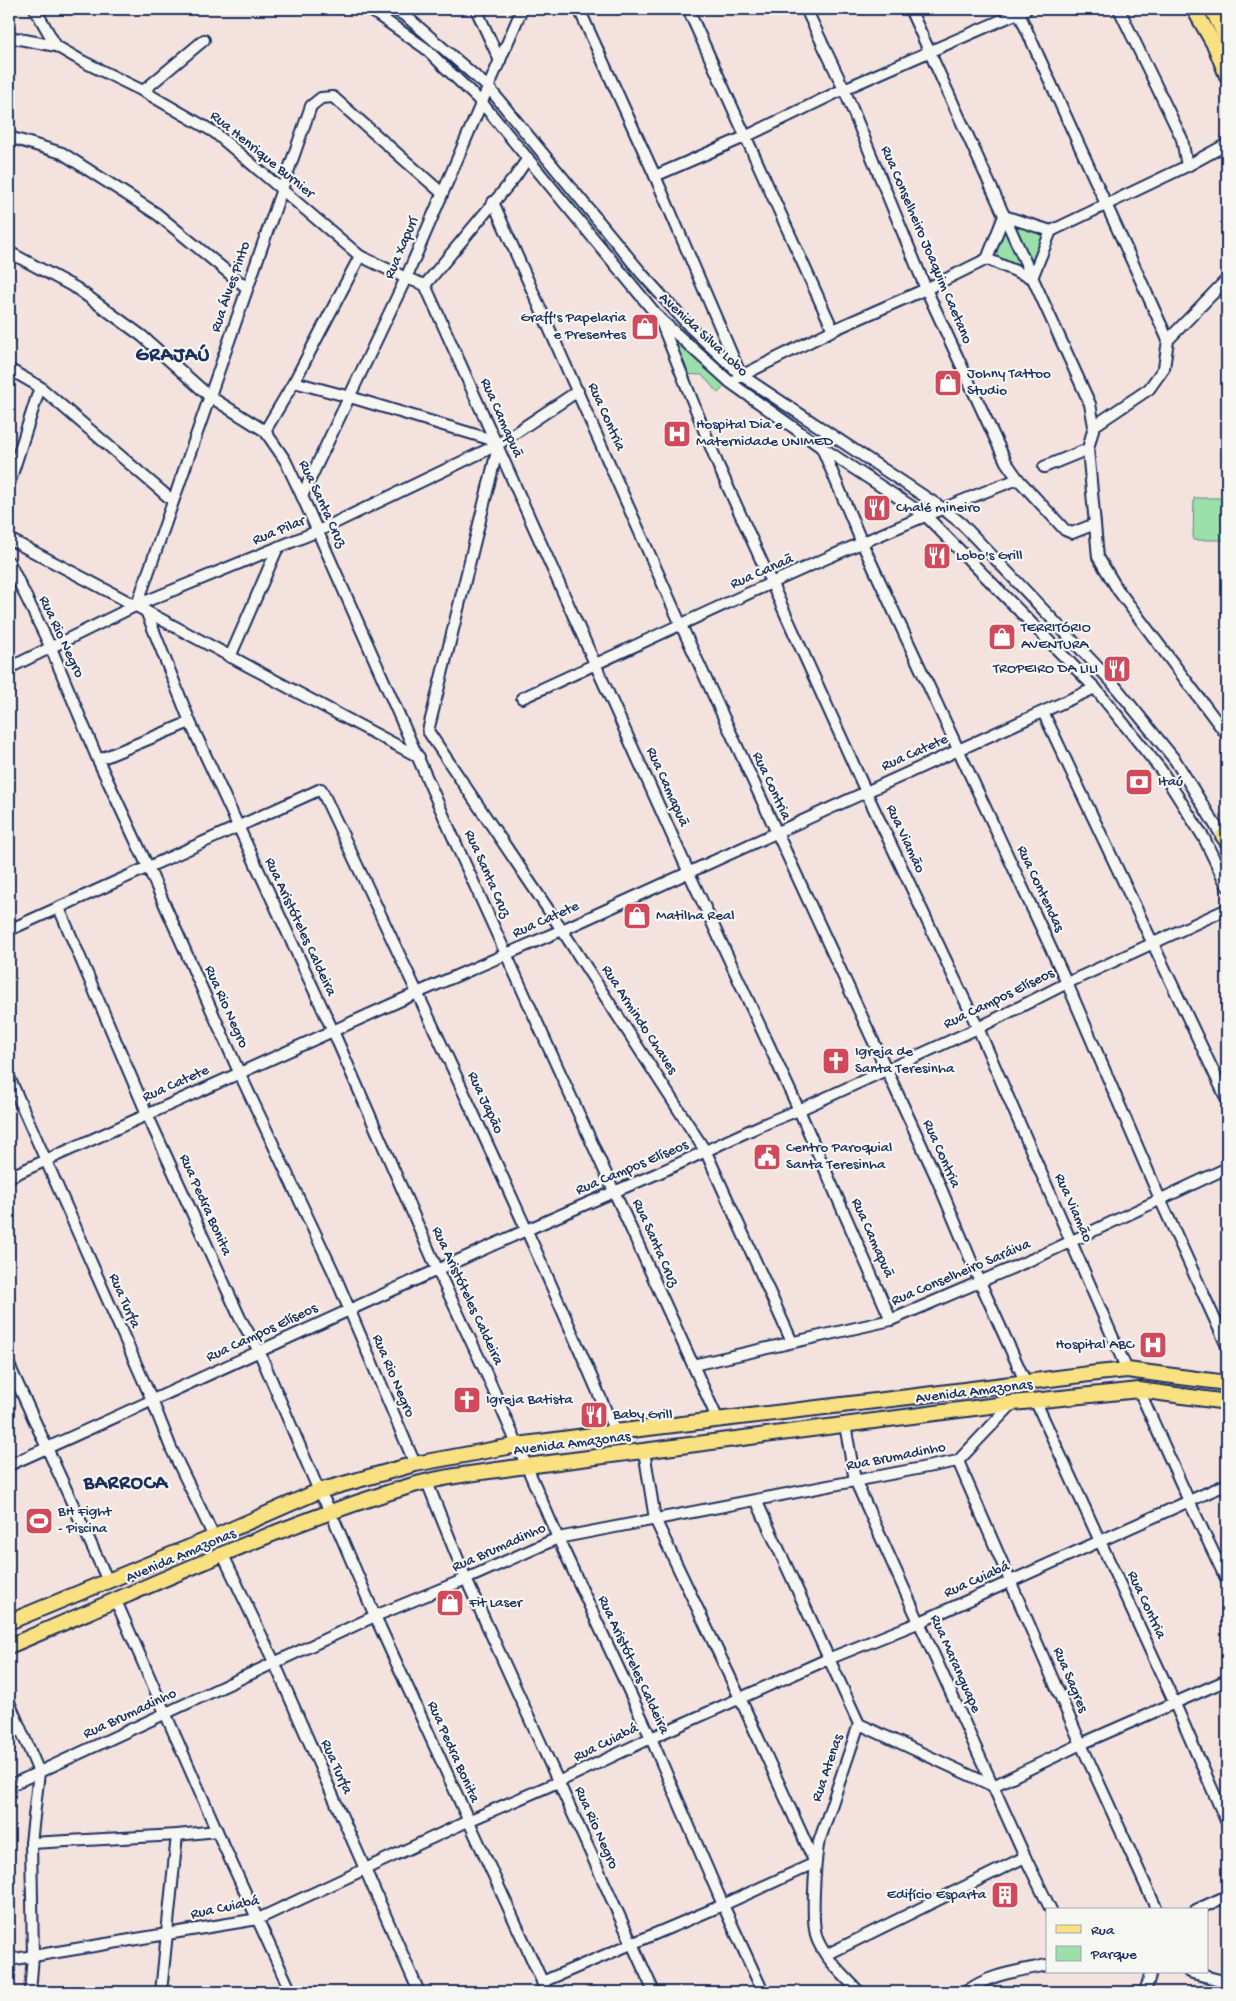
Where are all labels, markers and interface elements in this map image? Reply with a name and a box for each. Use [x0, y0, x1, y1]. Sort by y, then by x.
street label: Rua Henrique Burnier [206, 107, 319, 204]
street label: Rua Conselheiro Joaquim Caetano [876, 143, 976, 347]
street label: Rua Xapurí [381, 213, 423, 282]
street label: Rua Álves Pinto [207, 239, 255, 335]
street label: Avenida Silva Lobo [655, 289, 751, 381]
place label: Graff's Papelaria e Presentes [521, 309, 627, 344]
shop icon: Graff's Papelaria e Presentes [630, 312, 660, 342]
district label: GRAJAÚ [136, 344, 210, 368]
place label: Johny Tattoo Studio [967, 365, 1051, 400]
shop icon: Johny Tattoo Studio [933, 368, 963, 398]
street label: Rua Camapuã [475, 376, 527, 461]
street label: Rua Contria [583, 380, 629, 455]
place label: Hospital Dia e Maternidade UNIMED [696, 416, 833, 451]
hospital icon: Hospital Dia e Maternidade UNIMED [662, 419, 692, 449]
street label: Rua Santa Cruz [294, 457, 350, 551]
restaurant icon: Chalé mineiro [862, 493, 892, 523]
place label: Chalé mineiro [896, 499, 980, 517]
street label: Rua Pilar [250, 512, 310, 550]
restaurant icon: Lobo's Grill [922, 541, 952, 571]
place label: Lobo's Grill [956, 547, 1023, 565]
street label: Rua Canaã [728, 550, 797, 594]
street label: Rua Rio Negro [34, 593, 88, 681]
place label: TERRITÓRIO AVENTURA [1020, 619, 1091, 654]
shop icon: TERRITÓRIO AVENTURA [987, 622, 1017, 652]
restaurant icon: TROPEIRO DA LILI [1102, 654, 1132, 684]
place label: TROPEIRO DA LILI [992, 660, 1098, 678]
street label: Rua Catete [879, 730, 951, 776]
street label: Rua Camapuã [641, 745, 693, 830]
street label: Rua Contria [747, 749, 795, 823]
bank icon: Itaú [1124, 767, 1154, 797]
place label: Itaú [1158, 773, 1183, 791]
street label: Rua Viamão [881, 802, 929, 876]
street label: Rua Santa Cruz [460, 827, 515, 921]
street label: Rua Contendas [1012, 843, 1068, 936]
street label: Rua Aristóteles Caldeira [260, 855, 340, 1000]
street label: Rua Catete [510, 897, 582, 943]
shop icon: Matilha Real [622, 901, 652, 931]
place label: Matilha Real [656, 907, 735, 925]
street label: Rua Armindo Chaves [597, 962, 681, 1078]
street label: Rua Rio Negro [200, 963, 252, 1051]
street label: Rua Campos Elíseos [941, 964, 1058, 1034]
place label: Igreja de Santa Teresinha [855, 1043, 955, 1078]
church icon: Igreja de Santa Teresinha [821, 1046, 851, 1076]
street label: Rua Catete [140, 1061, 212, 1107]
street label: Rua Japão [463, 1069, 507, 1137]
street label: Rua Contria [918, 1117, 964, 1192]
street label: Rua Campos Elíseos [573, 1136, 691, 1200]
place label: Centro Paroquial Santa Teresinha [786, 1139, 892, 1174]
public building icon: Centro Paroquial Santa Teresinha [752, 1142, 782, 1172]
street label: Rua Pedra Bonita [175, 1152, 236, 1259]
street label: Rua Viamão [1050, 1171, 1096, 1245]
street label: Rua Santa Cruz [628, 1196, 683, 1290]
street label: Rua Camapuã [846, 1196, 898, 1281]
street label: Rua Aristóteles Caldeira [427, 1224, 507, 1369]
street label: Rua Conselheiro Saráiva [889, 1235, 1034, 1310]
street label: Rua Turfa [104, 1271, 144, 1332]
street label: Rua Campos Elíseos [204, 1299, 321, 1367]
hospital icon: Hospital ABC [1138, 1330, 1168, 1360]
street label: Rua Rio Negro [367, 1332, 419, 1420]
place label: Hospital ABC [1056, 1336, 1135, 1354]
street label: Avenida Amazonas [915, 1376, 1034, 1408]
church icon: Igreja Batista [452, 1385, 482, 1415]
place label: Igreja Batista [486, 1391, 573, 1409]
restaurant icon: Baby Grill [579, 1400, 609, 1430]
place label: Baby Grill [612, 1406, 672, 1424]
street label: Avenida Amazonas [513, 1428, 632, 1460]
street label: Rua Brumadinho [845, 1439, 947, 1475]
district label: BARROCA [83, 1473, 170, 1496]
place label: BH Fight - Piscina [57, 1503, 113, 1538]
sports icon: BH Fight - Piscina [24, 1506, 54, 1536]
street label: Rua Brumadinho [449, 1519, 549, 1577]
street label: Avenida Amazonas [123, 1525, 239, 1587]
street label: Rua Cuiabá [941, 1557, 1013, 1602]
street label: Rua Contria [1122, 1568, 1170, 1642]
shop icon: Fit Laser [435, 1588, 465, 1618]
street label: Rua Aristóteles Caldeira [593, 1593, 673, 1738]
place label: Fit Laser [468, 1594, 524, 1612]
street label: Rua Maranguape [925, 1612, 985, 1716]
street label: Rua Sagres [1048, 1645, 1092, 1716]
street label: Rua Brumadinho [81, 1684, 180, 1743]
street label: Rua Pedra Bonita [423, 1699, 484, 1806]
street label: Rua Cuiabá [571, 1719, 642, 1766]
street label: Rua Atenas [808, 1731, 848, 1804]
street label: Rua Turfa [316, 1737, 356, 1798]
street label: Rua Rio Negro [570, 1784, 622, 1872]
building icon: Edifício Esparta [990, 1880, 1020, 1910]
place label: Edifício Esparta [887, 1886, 987, 1904]
street label: Rua Cuiabá [189, 1892, 262, 1924]
legend [1046, 1908, 1208, 1974]
text: Rua [1091, 1922, 1115, 1940]
text: Parque [1090, 1946, 1137, 1964]

